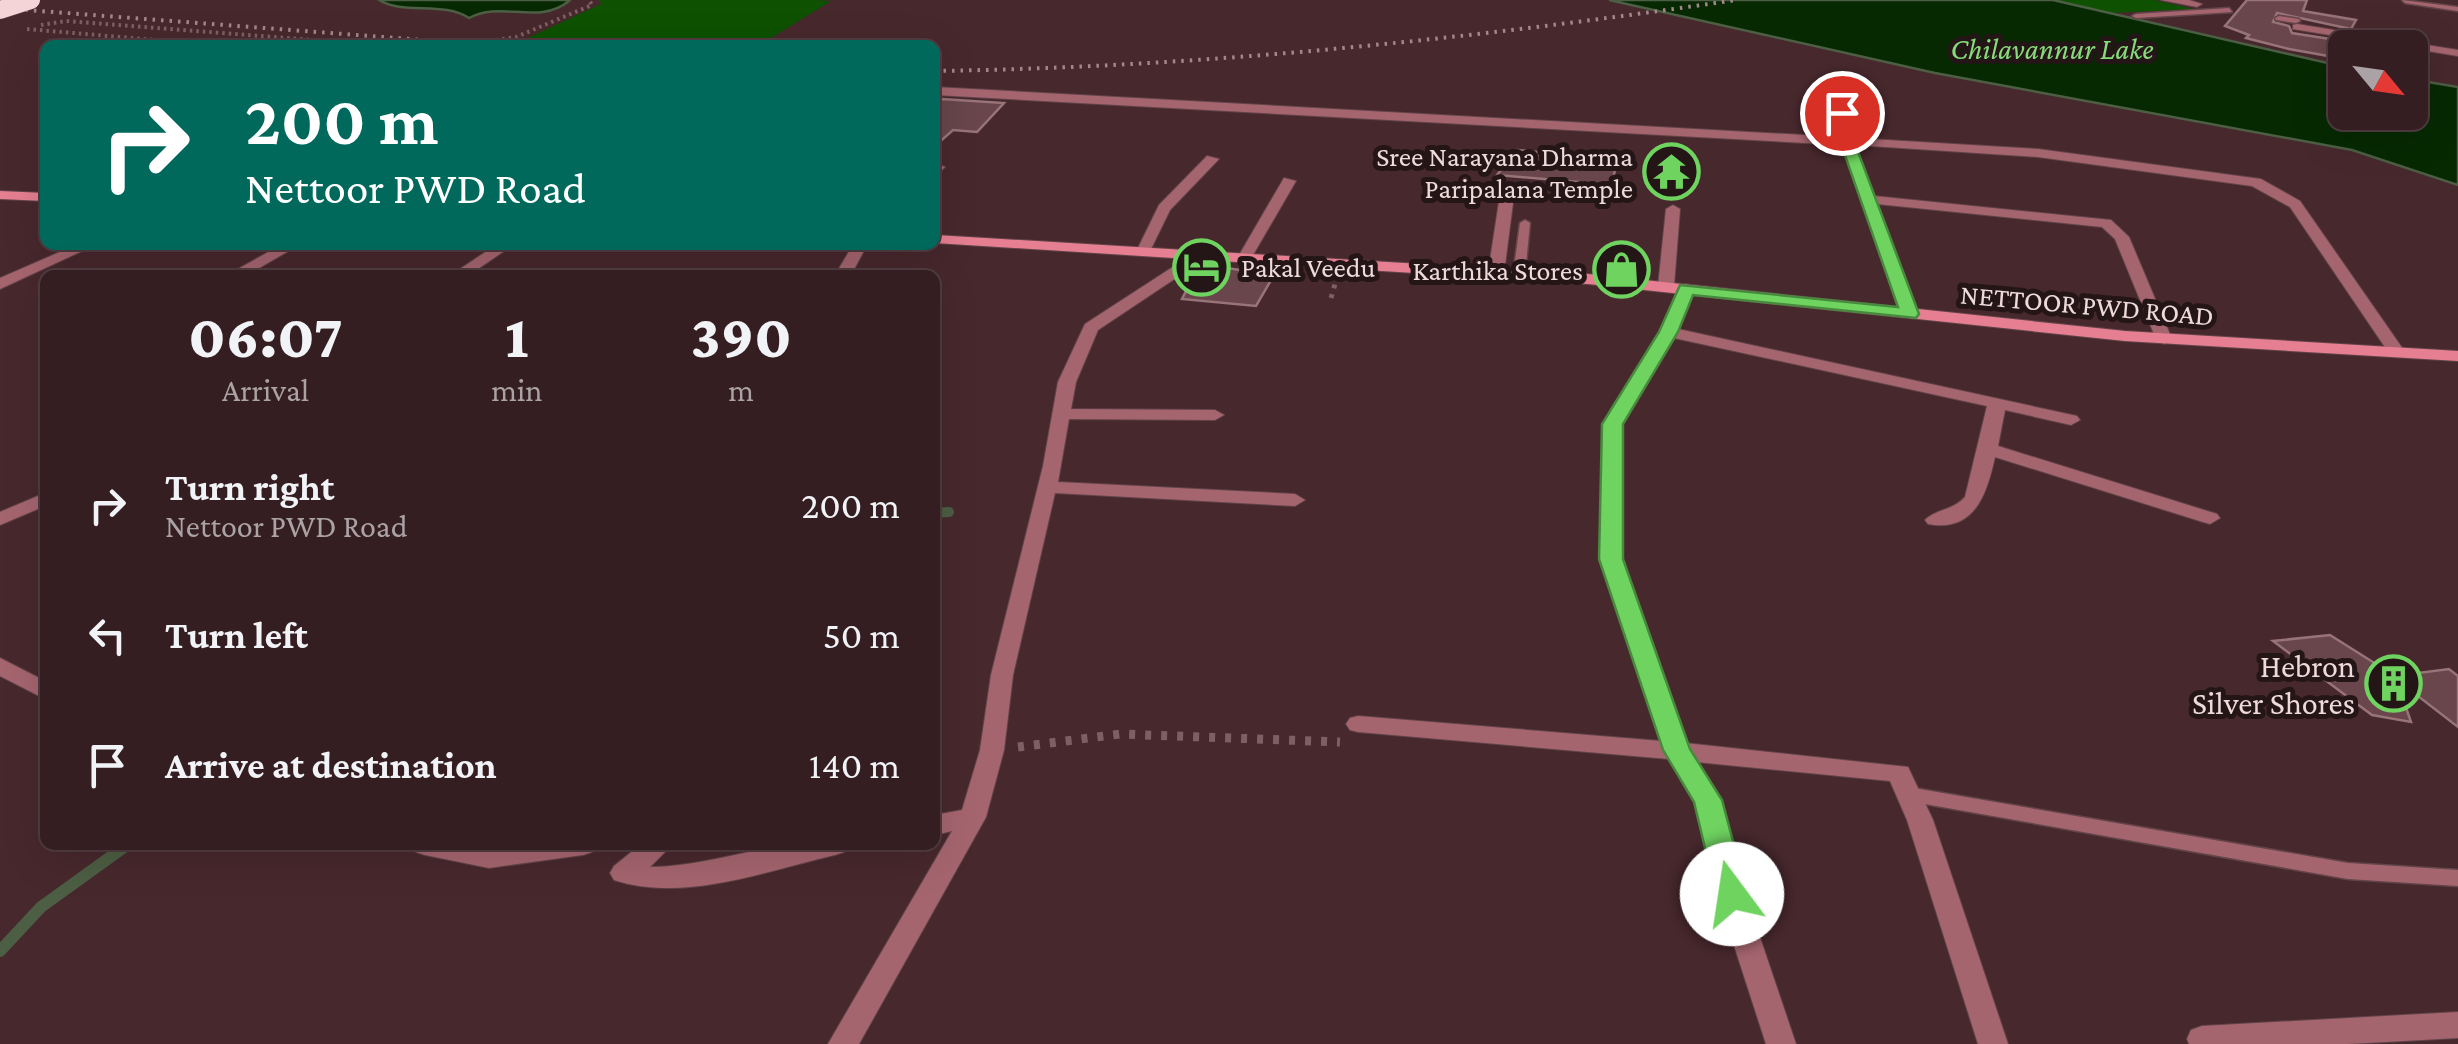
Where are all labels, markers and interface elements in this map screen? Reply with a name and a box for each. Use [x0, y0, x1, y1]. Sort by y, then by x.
north arrow [2328, 30, 2428, 130]
map controls [2328, 30, 2428, 130]
water label: Chilavannur Lake [1950, 32, 2154, 65]
pin [1800, 71, 1885, 156]
icon: right [80, 80, 210, 210]
text: 200 m [245, 81, 438, 159]
icon: arrive [1815, 86, 1870, 141]
place label: Sree Narayana Dharma Paripalana Temple [1376, 141, 1633, 204]
temple icon: Sree Narayana Dharma Paripalana Temple [1642, 142, 1702, 202]
text: Nettoor PWD Road [245, 163, 586, 213]
hotel icon: Pakal Veedu [1172, 237, 1232, 297]
shop icon: Karthika Stores [1592, 240, 1652, 300]
place label: Pakal Veedu [1241, 252, 1376, 283]
place label: Karthika Stores [1412, 255, 1583, 286]
street label: NETTOOR PWD ROAD [1959, 278, 2215, 332]
text: 06:07 [188, 303, 343, 370]
text: 1 [505, 303, 529, 370]
text: 390 [691, 303, 792, 370]
text: Arrival [222, 372, 309, 408]
text: min [491, 372, 542, 408]
text: m [728, 372, 754, 408]
text: Turn right [165, 466, 334, 508]
icon: right [80, 478, 135, 533]
text: 200 m [801, 484, 900, 526]
text: Nettoor PWD Road [165, 508, 408, 544]
icon: left [80, 608, 135, 663]
text: Turn left [165, 614, 308, 656]
text: 50 m [823, 614, 900, 656]
place label: Hebron Silver Shores [2192, 648, 2355, 721]
building icon: Hebron Silver Shores [2364, 654, 2424, 714]
icon: arrive [80, 738, 135, 793]
text: Arrive at destination [165, 744, 497, 786]
text: 140 m [809, 744, 900, 786]
position arrow [1680, 842, 1784, 946]

